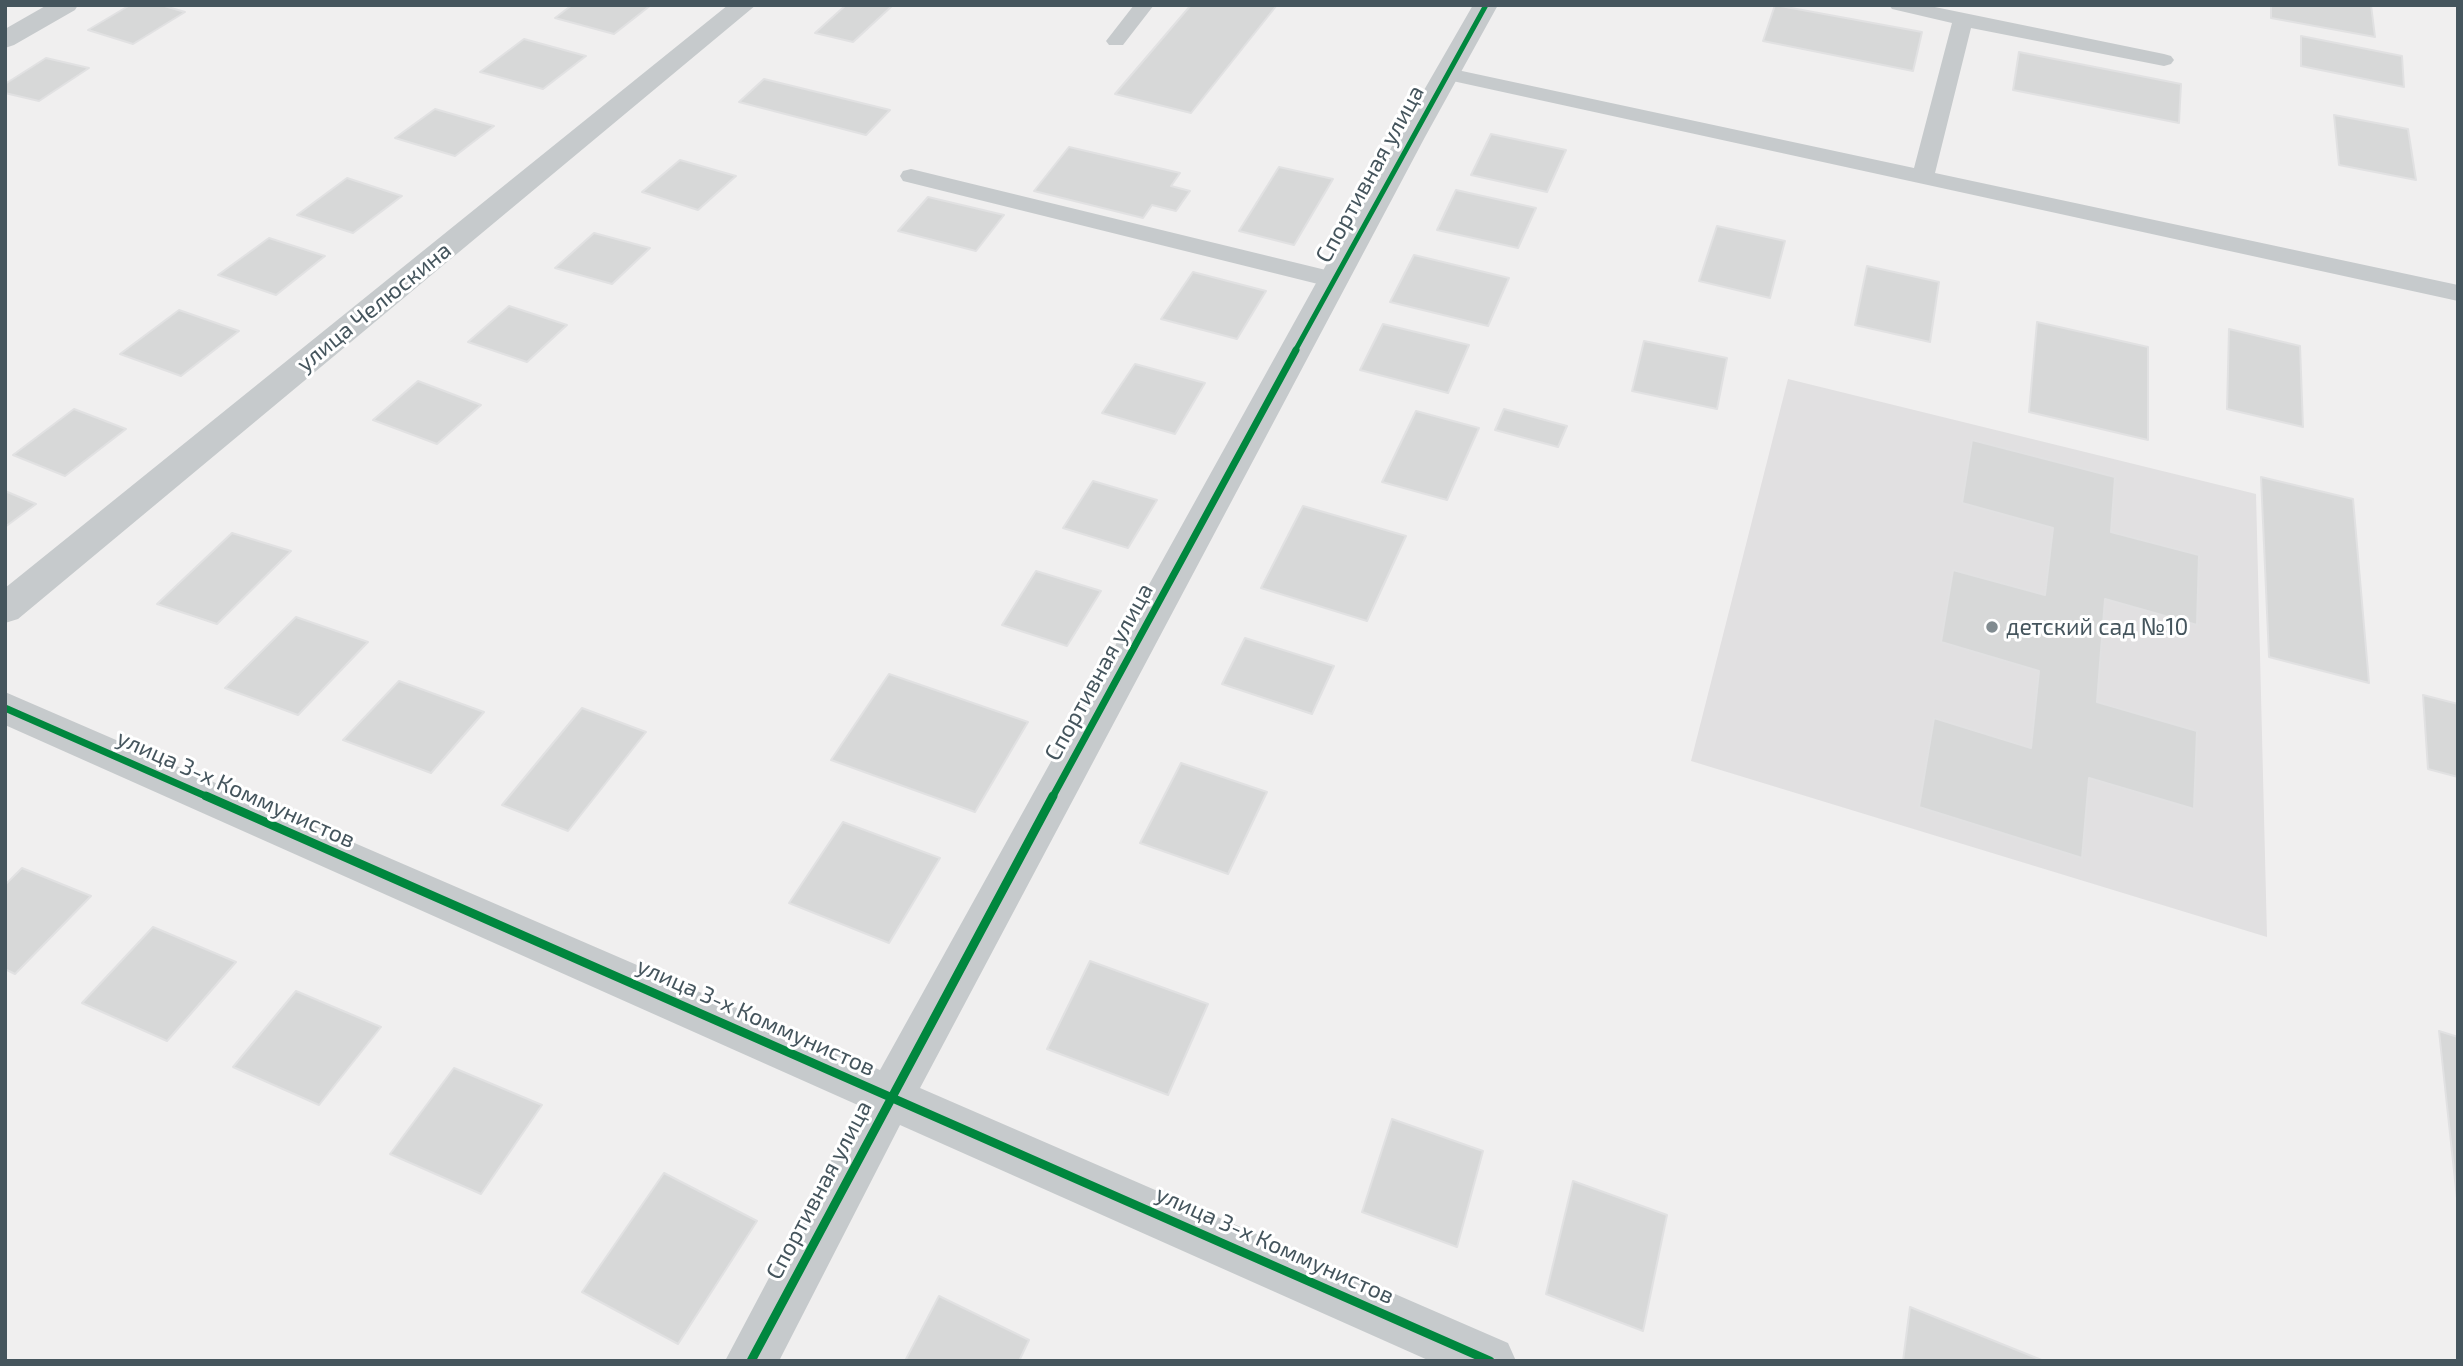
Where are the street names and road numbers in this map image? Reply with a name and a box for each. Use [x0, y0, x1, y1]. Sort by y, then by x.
street label: Спортивная улица [1310, 81, 1430, 267]
street label: улица Челюскина [291, 236, 457, 378]
street label: Спортивная улица [1039, 579, 1159, 765]
street label: улица 3-х Коммунистов [113, 724, 359, 854]
street label: улица 3-х Коммунистов [633, 952, 879, 1082]
street label: Спортивная улица [760, 1096, 878, 1284]
street label: улица 3-х Коммунистов [1152, 1180, 1398, 1310]

